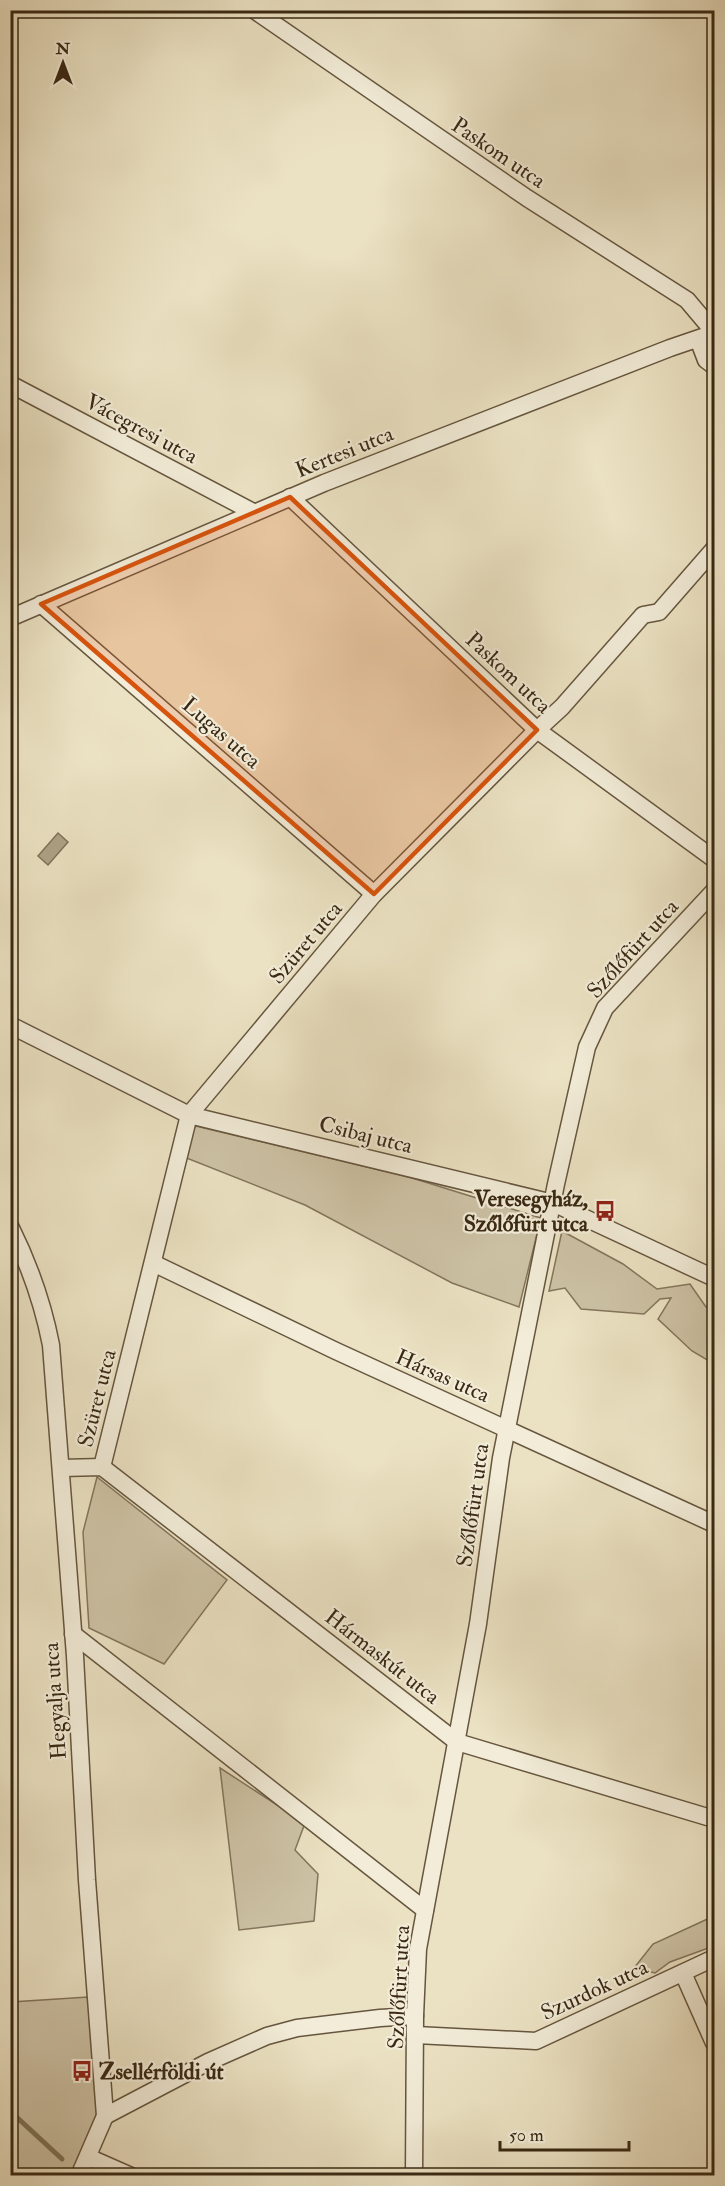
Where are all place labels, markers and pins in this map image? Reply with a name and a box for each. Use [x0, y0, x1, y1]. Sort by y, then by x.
place label: Veresegyház, Szőlőfürt utca [464, 1185, 589, 1238]
bus stop icon: Veresegyház, Szőlőfürt utca [593, 1199, 617, 1223]
place label: Zsellérföldi út [99, 2058, 224, 2086]
bus stop icon: Zsellérföldi út [70, 2059, 94, 2083]

